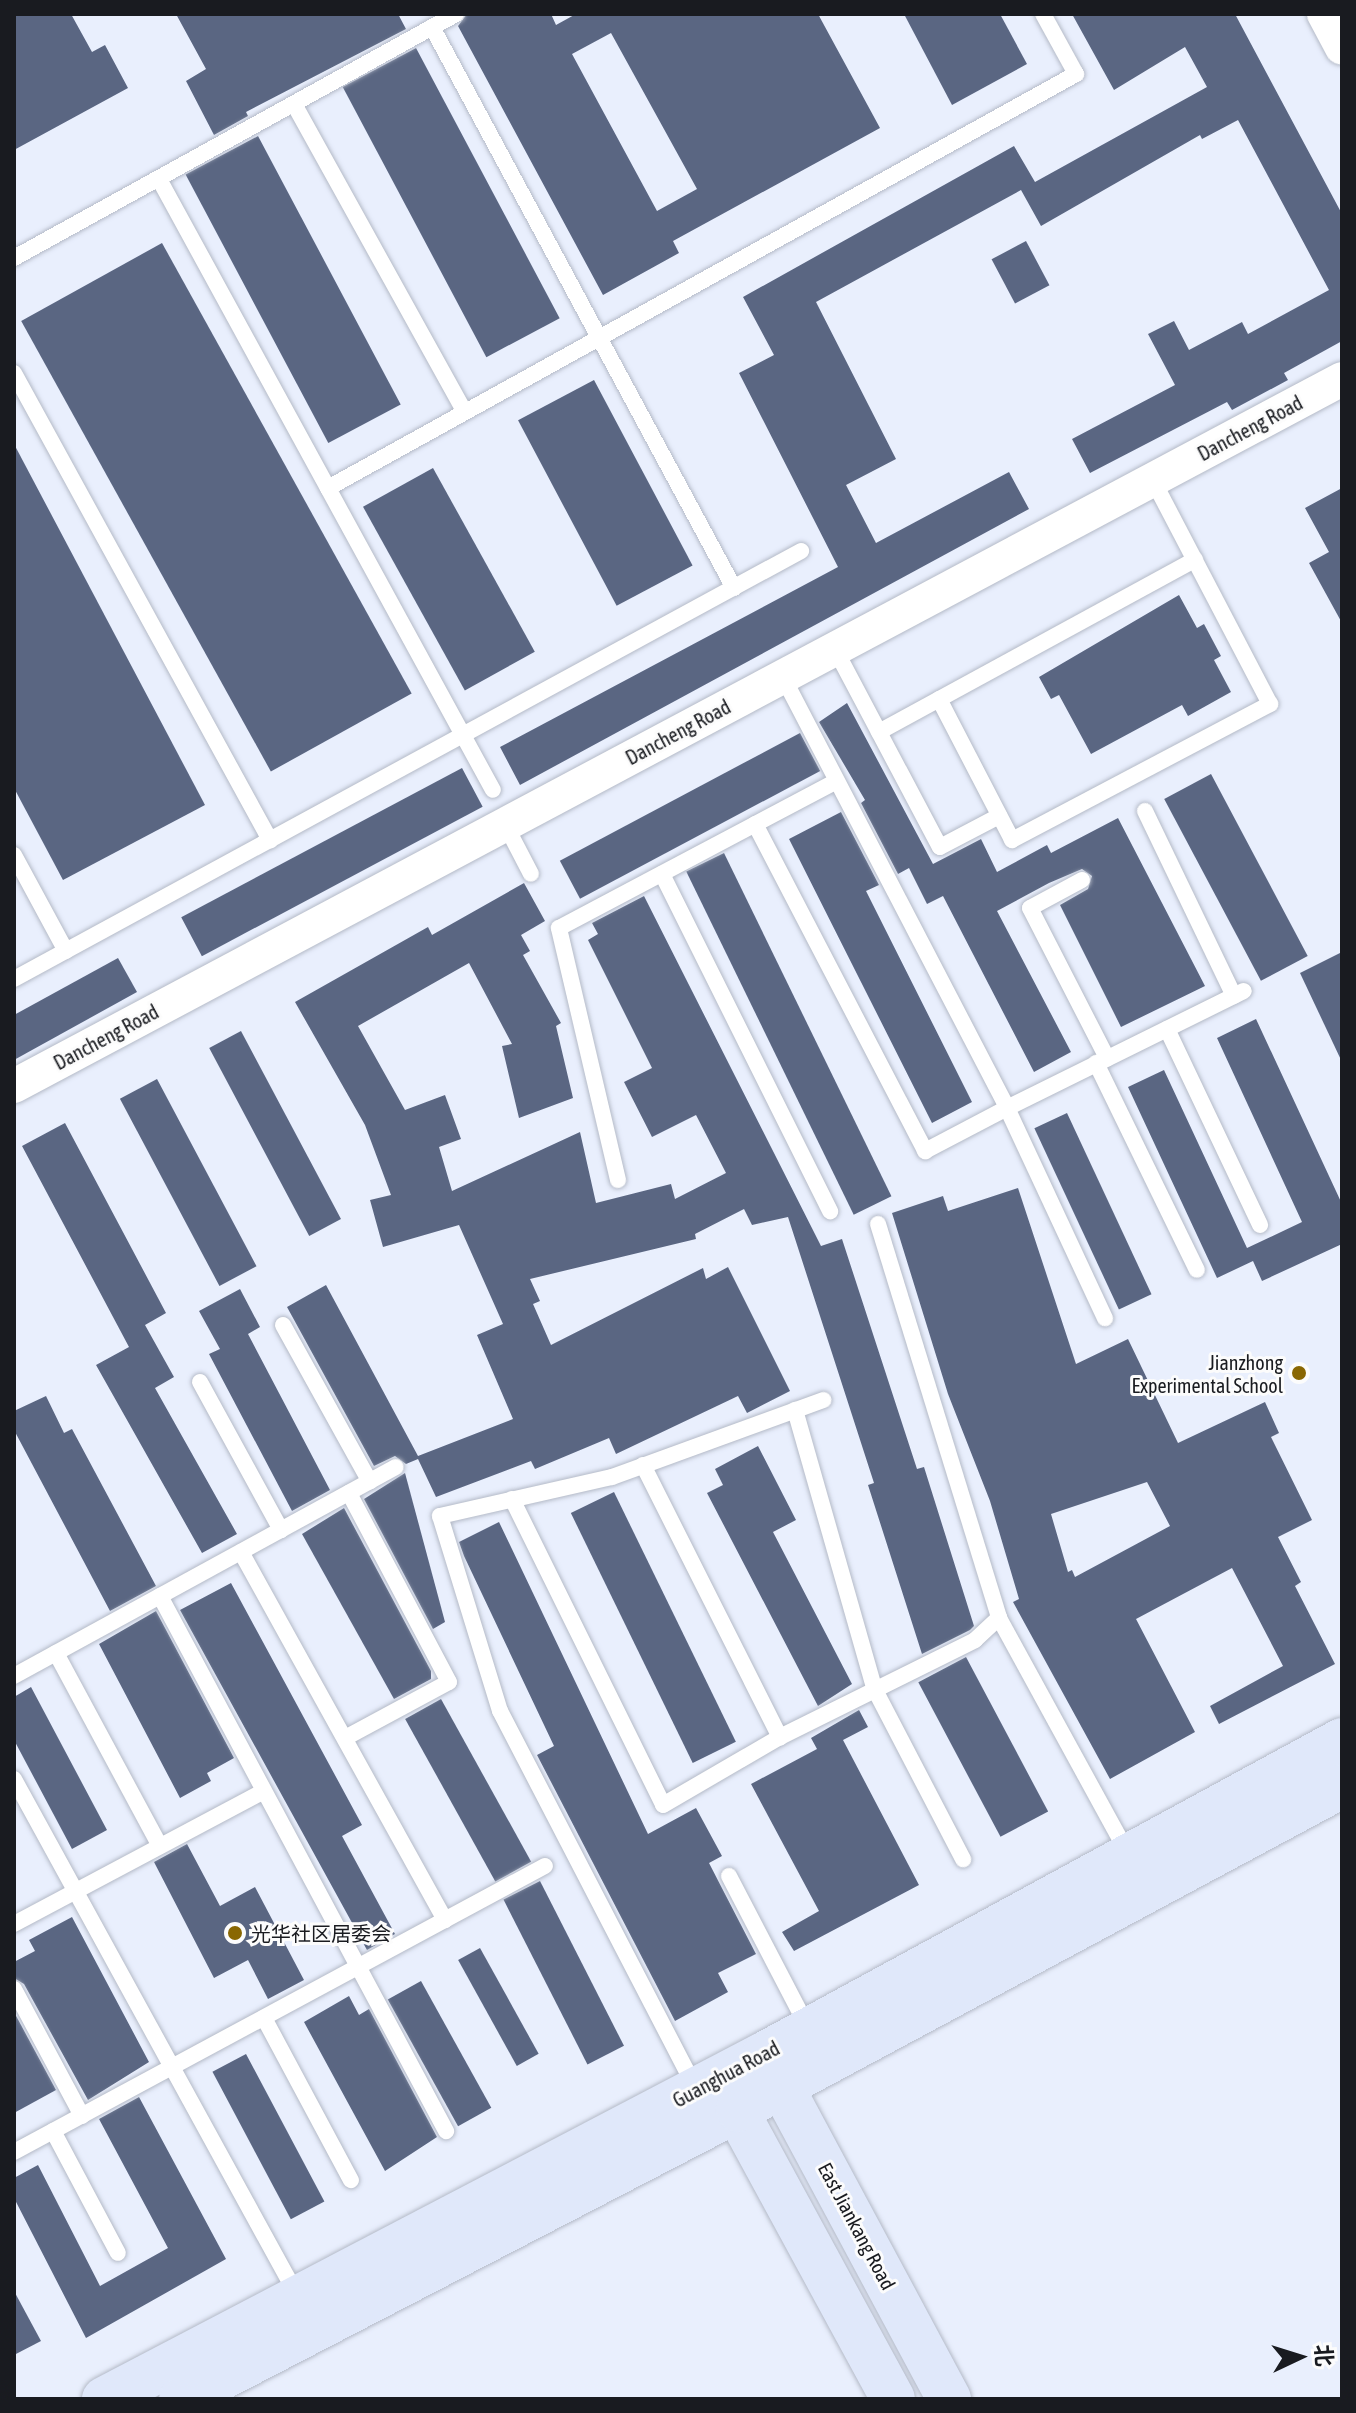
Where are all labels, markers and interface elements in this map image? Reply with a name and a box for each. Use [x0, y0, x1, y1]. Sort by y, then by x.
street label: Dancheng Road [1193, 390, 1307, 466]
street label: Dancheng Road [621, 694, 735, 770]
street label: Dancheng Road [49, 999, 163, 1075]
place label: Jianzhong Experimental School [1131, 1350, 1283, 1397]
marker: Jianzhong Experimental School [1290, 1364, 1308, 1382]
place label: 光华社区居委会 [251, 1921, 391, 1945]
marker: 光华社区居委会 [226, 1924, 244, 1942]
street label: Guanghua Road [669, 2036, 783, 2112]
street label: East Jiankang Road [813, 2158, 901, 2294]
north arrow [1260, 2317, 1340, 2397]
text: 北 [1310, 2343, 1338, 2367]

